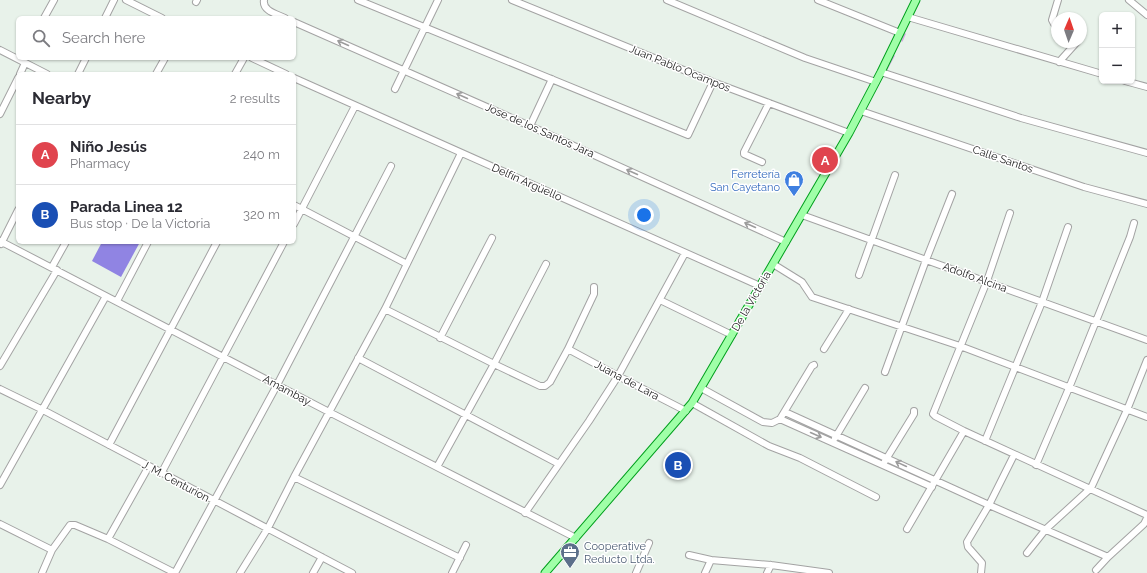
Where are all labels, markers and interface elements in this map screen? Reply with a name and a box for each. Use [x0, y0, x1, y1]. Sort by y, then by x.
north arrow [1051, 12, 1087, 48]
map controls [1099, 12, 1135, 84]
button: + [1099, 12, 1135, 48]
search box [16, 16, 296, 60]
icon: search [30, 27, 52, 49]
text: Search here [62, 29, 145, 47]
one-way arrow [338, 39, 350, 47]
street label: Juan Pablo Ocampos [627, 42, 732, 95]
button: − [1099, 48, 1135, 84]
text: Nearby [32, 88, 91, 108]
text: 2 results [230, 91, 280, 106]
one-way arrow [457, 91, 469, 99]
street label: Jose de los Santos Jara [483, 101, 596, 160]
text: Niño Jesús [70, 138, 147, 156]
street label: Calle Santos [971, 143, 1035, 176]
pin: A [812, 145, 838, 175]
text: A [41, 147, 49, 162]
text: 240 m [243, 147, 280, 162]
text: Pharmacy [70, 156, 130, 171]
street label: Delfín Argüello [490, 161, 564, 204]
one-way arrow [626, 168, 638, 175]
place label: Ferretería San Cayetano [710, 168, 780, 194]
shop icon: Ferretería San Cayetano [783, 169, 805, 197]
text: Parada Linea 12 [70, 198, 183, 216]
your location [634, 205, 654, 225]
text: B [41, 207, 49, 222]
text: 320 m [243, 207, 280, 222]
text: Bus stop · De la Victoria [70, 216, 210, 231]
one-way arrow [745, 221, 757, 229]
street label: Adolfo Alcina [941, 260, 1009, 295]
street label: De la Victoria [729, 269, 774, 333]
street label: Juana de Lara [592, 358, 661, 403]
street label: Amambay [261, 372, 313, 408]
one-way arrow [809, 432, 821, 439]
pin: B [665, 450, 691, 480]
street label: J. M. Centurion [140, 458, 212, 505]
one-way arrow [895, 460, 907, 467]
place label: Cooperative Reducto Ltda. [584, 540, 655, 566]
office icon: Cooperative Reducto Ltda. [559, 541, 581, 569]

